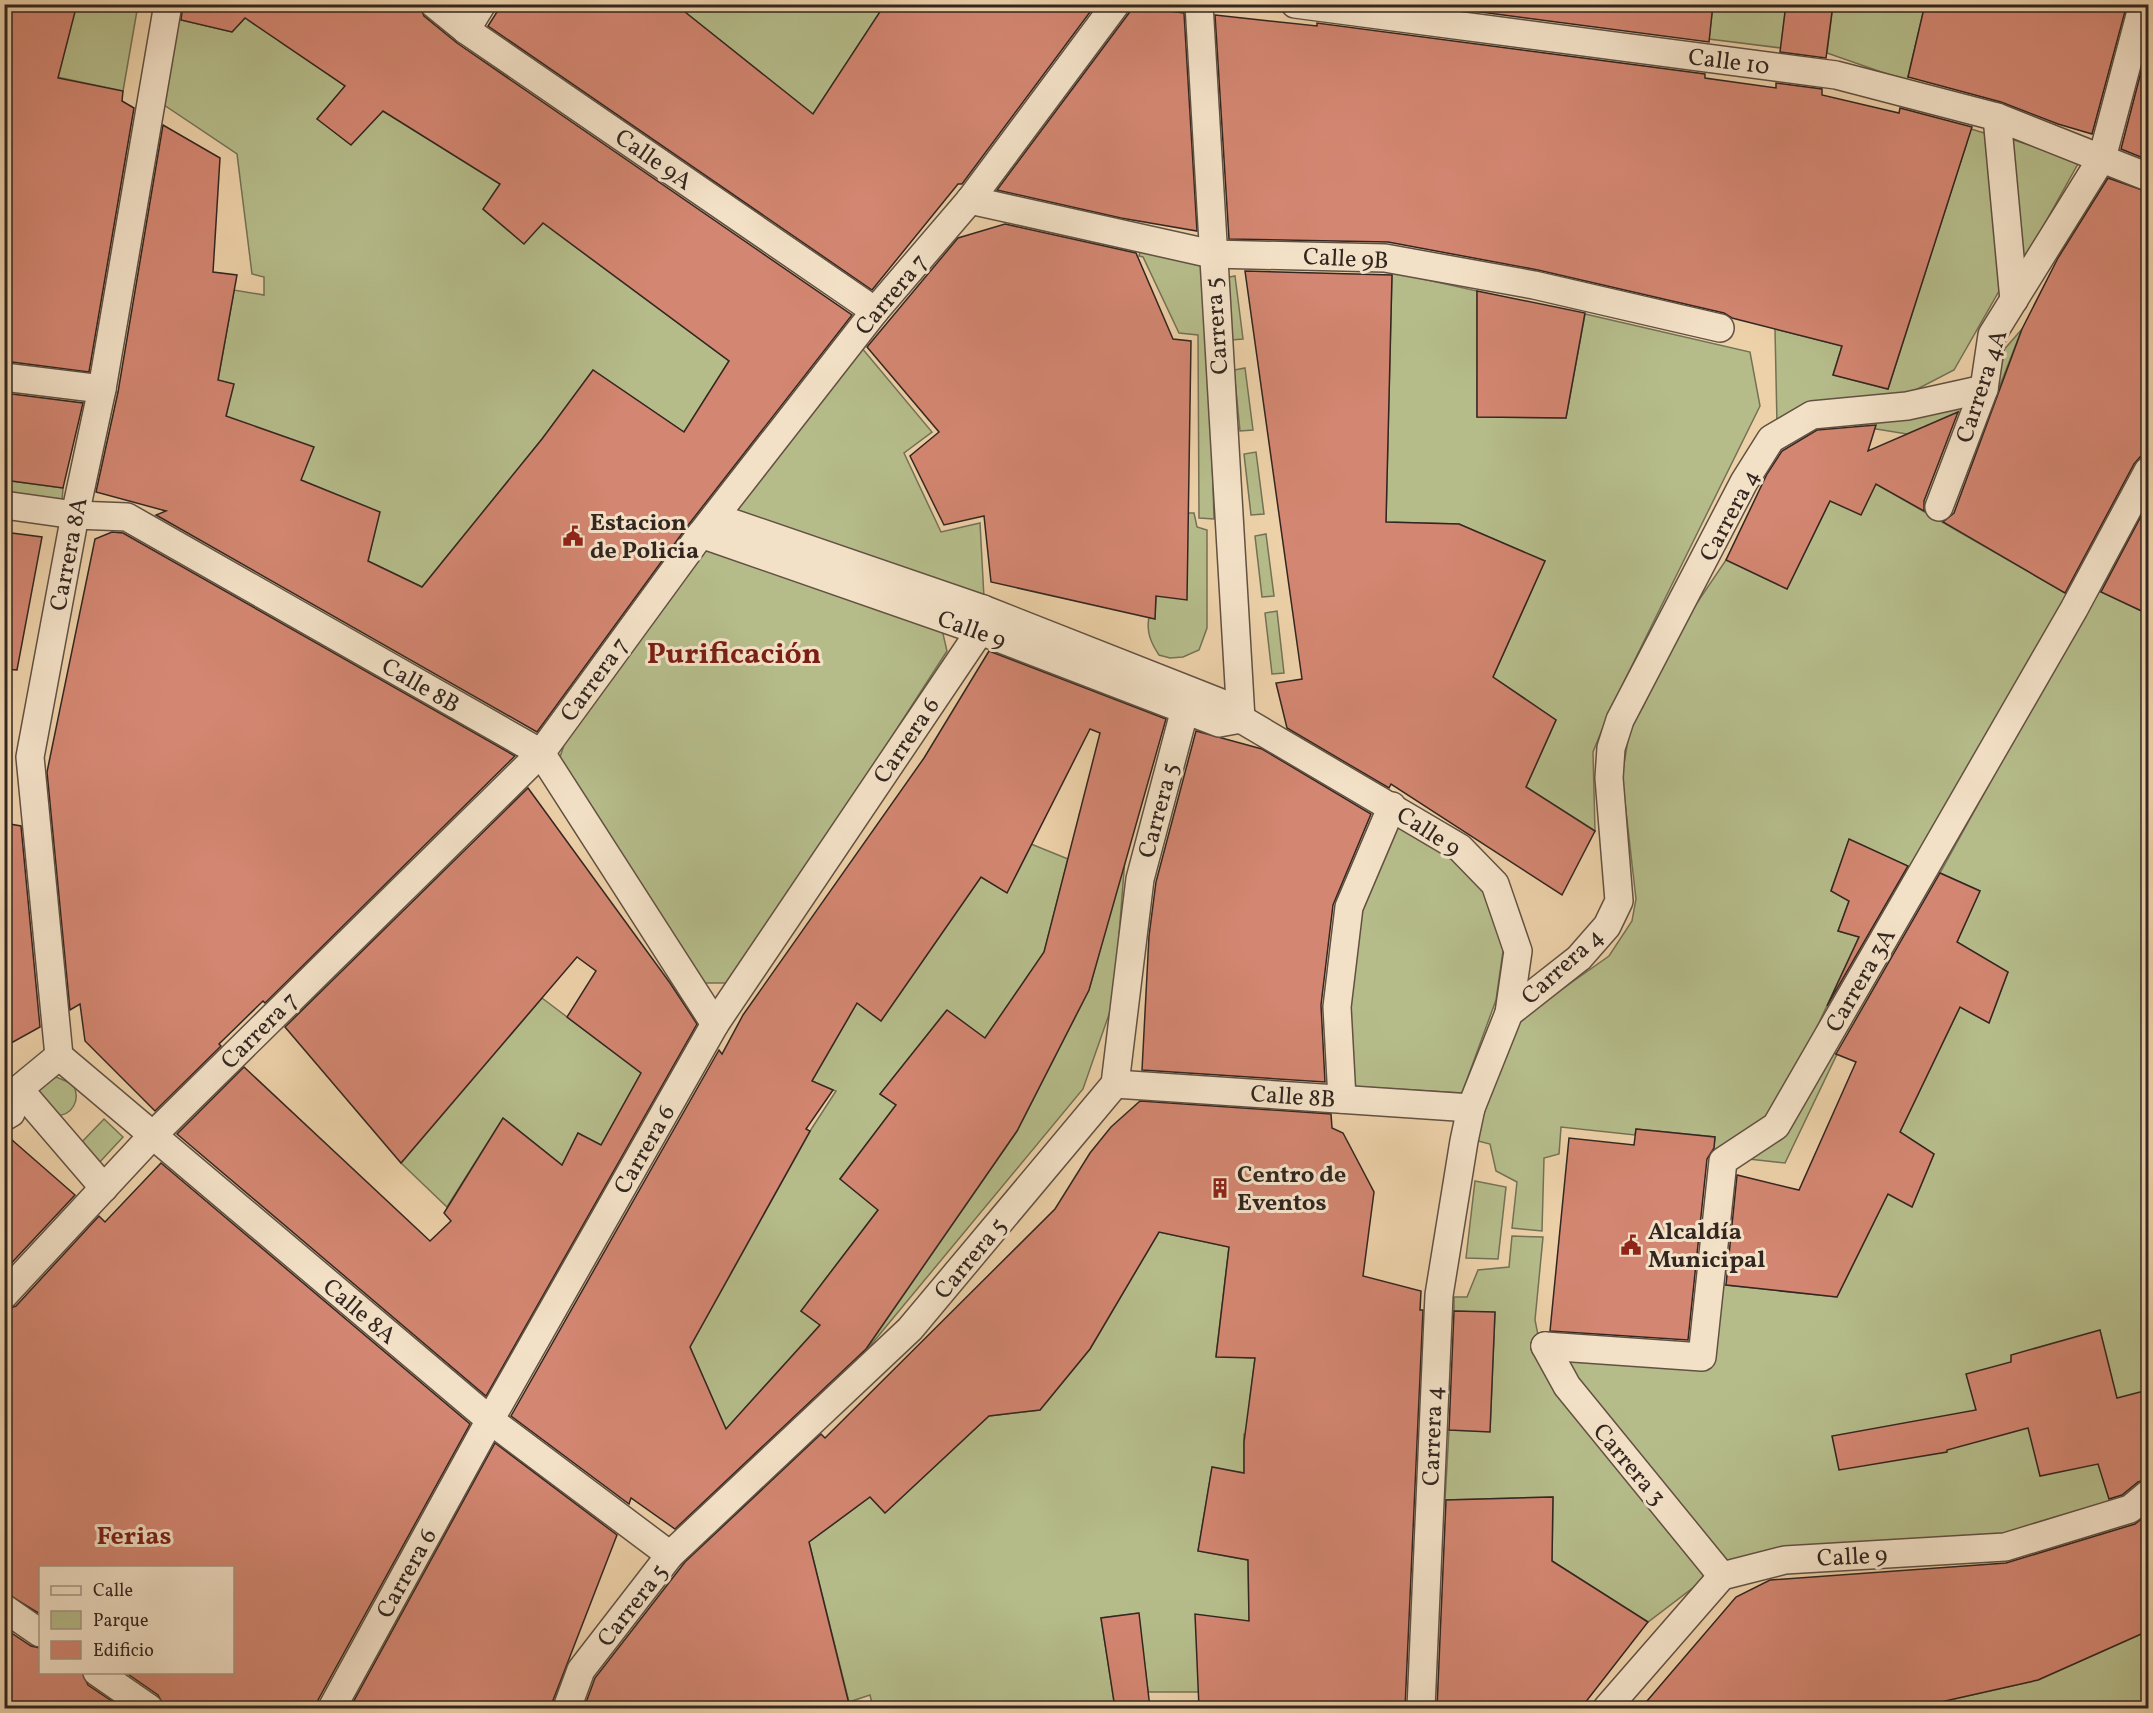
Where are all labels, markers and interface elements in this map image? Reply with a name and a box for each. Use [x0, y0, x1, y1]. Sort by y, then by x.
street label: Calle 10 [1686, 41, 1771, 85]
street label: Calle 9A [607, 122, 699, 200]
street label: Calle 9B [1302, 241, 1390, 279]
street label: Carrera 7 [848, 247, 937, 344]
street label: Carrera 5 [1198, 276, 1238, 376]
street label: Carrera 4A [1949, 326, 2017, 448]
street label: Carrera 4 [1692, 464, 1769, 568]
street label: Carrera 8A [42, 495, 98, 614]
place label: Estacion de Policia [590, 507, 699, 569]
public building icon: Estacion de Policia [561, 524, 585, 548]
street label: Calle 9 [932, 603, 1010, 659]
street label: Carrera 7 [553, 631, 638, 730]
district label: Purificación [647, 634, 821, 676]
street label: Calle 8B [375, 651, 465, 723]
street label: Carrera 6 [866, 691, 949, 791]
street label: Carrera 5 [1131, 759, 1189, 862]
street label: Calle 9 [1389, 799, 1467, 866]
street label: Carrera 4 [1515, 921, 1612, 1014]
street label: Carrera 3A [1818, 923, 1905, 1039]
street label: Carrera 7 [214, 985, 307, 1078]
street label: Calle 8B [1249, 1078, 1337, 1118]
street label: Carrera 6 [606, 1099, 685, 1201]
place label: Centro de Eventos [1237, 1159, 1346, 1221]
building icon: Centro de Eventos [1208, 1176, 1232, 1200]
street label: Carrera 5 [927, 1211, 1016, 1308]
place label: Alcaldía Municipal [1648, 1216, 1765, 1278]
public building icon: Alcaldía Municipal [1619, 1233, 1643, 1257]
street label: Calle 8A [314, 1271, 403, 1354]
street label: Carrera 4 [1415, 1385, 1453, 1487]
street label: Carrera 3 [1584, 1417, 1673, 1514]
district label: Ferias [96, 1519, 172, 1555]
street label: Carrera 6 [369, 1523, 446, 1625]
street label: Calle 9 [1816, 1539, 1888, 1577]
street label: Carrera 5 [590, 1557, 677, 1655]
legend [39, 1566, 234, 1674]
text: Calle [93, 1579, 133, 1604]
text: Parque [93, 1609, 148, 1634]
text: Edificio [93, 1639, 154, 1664]

